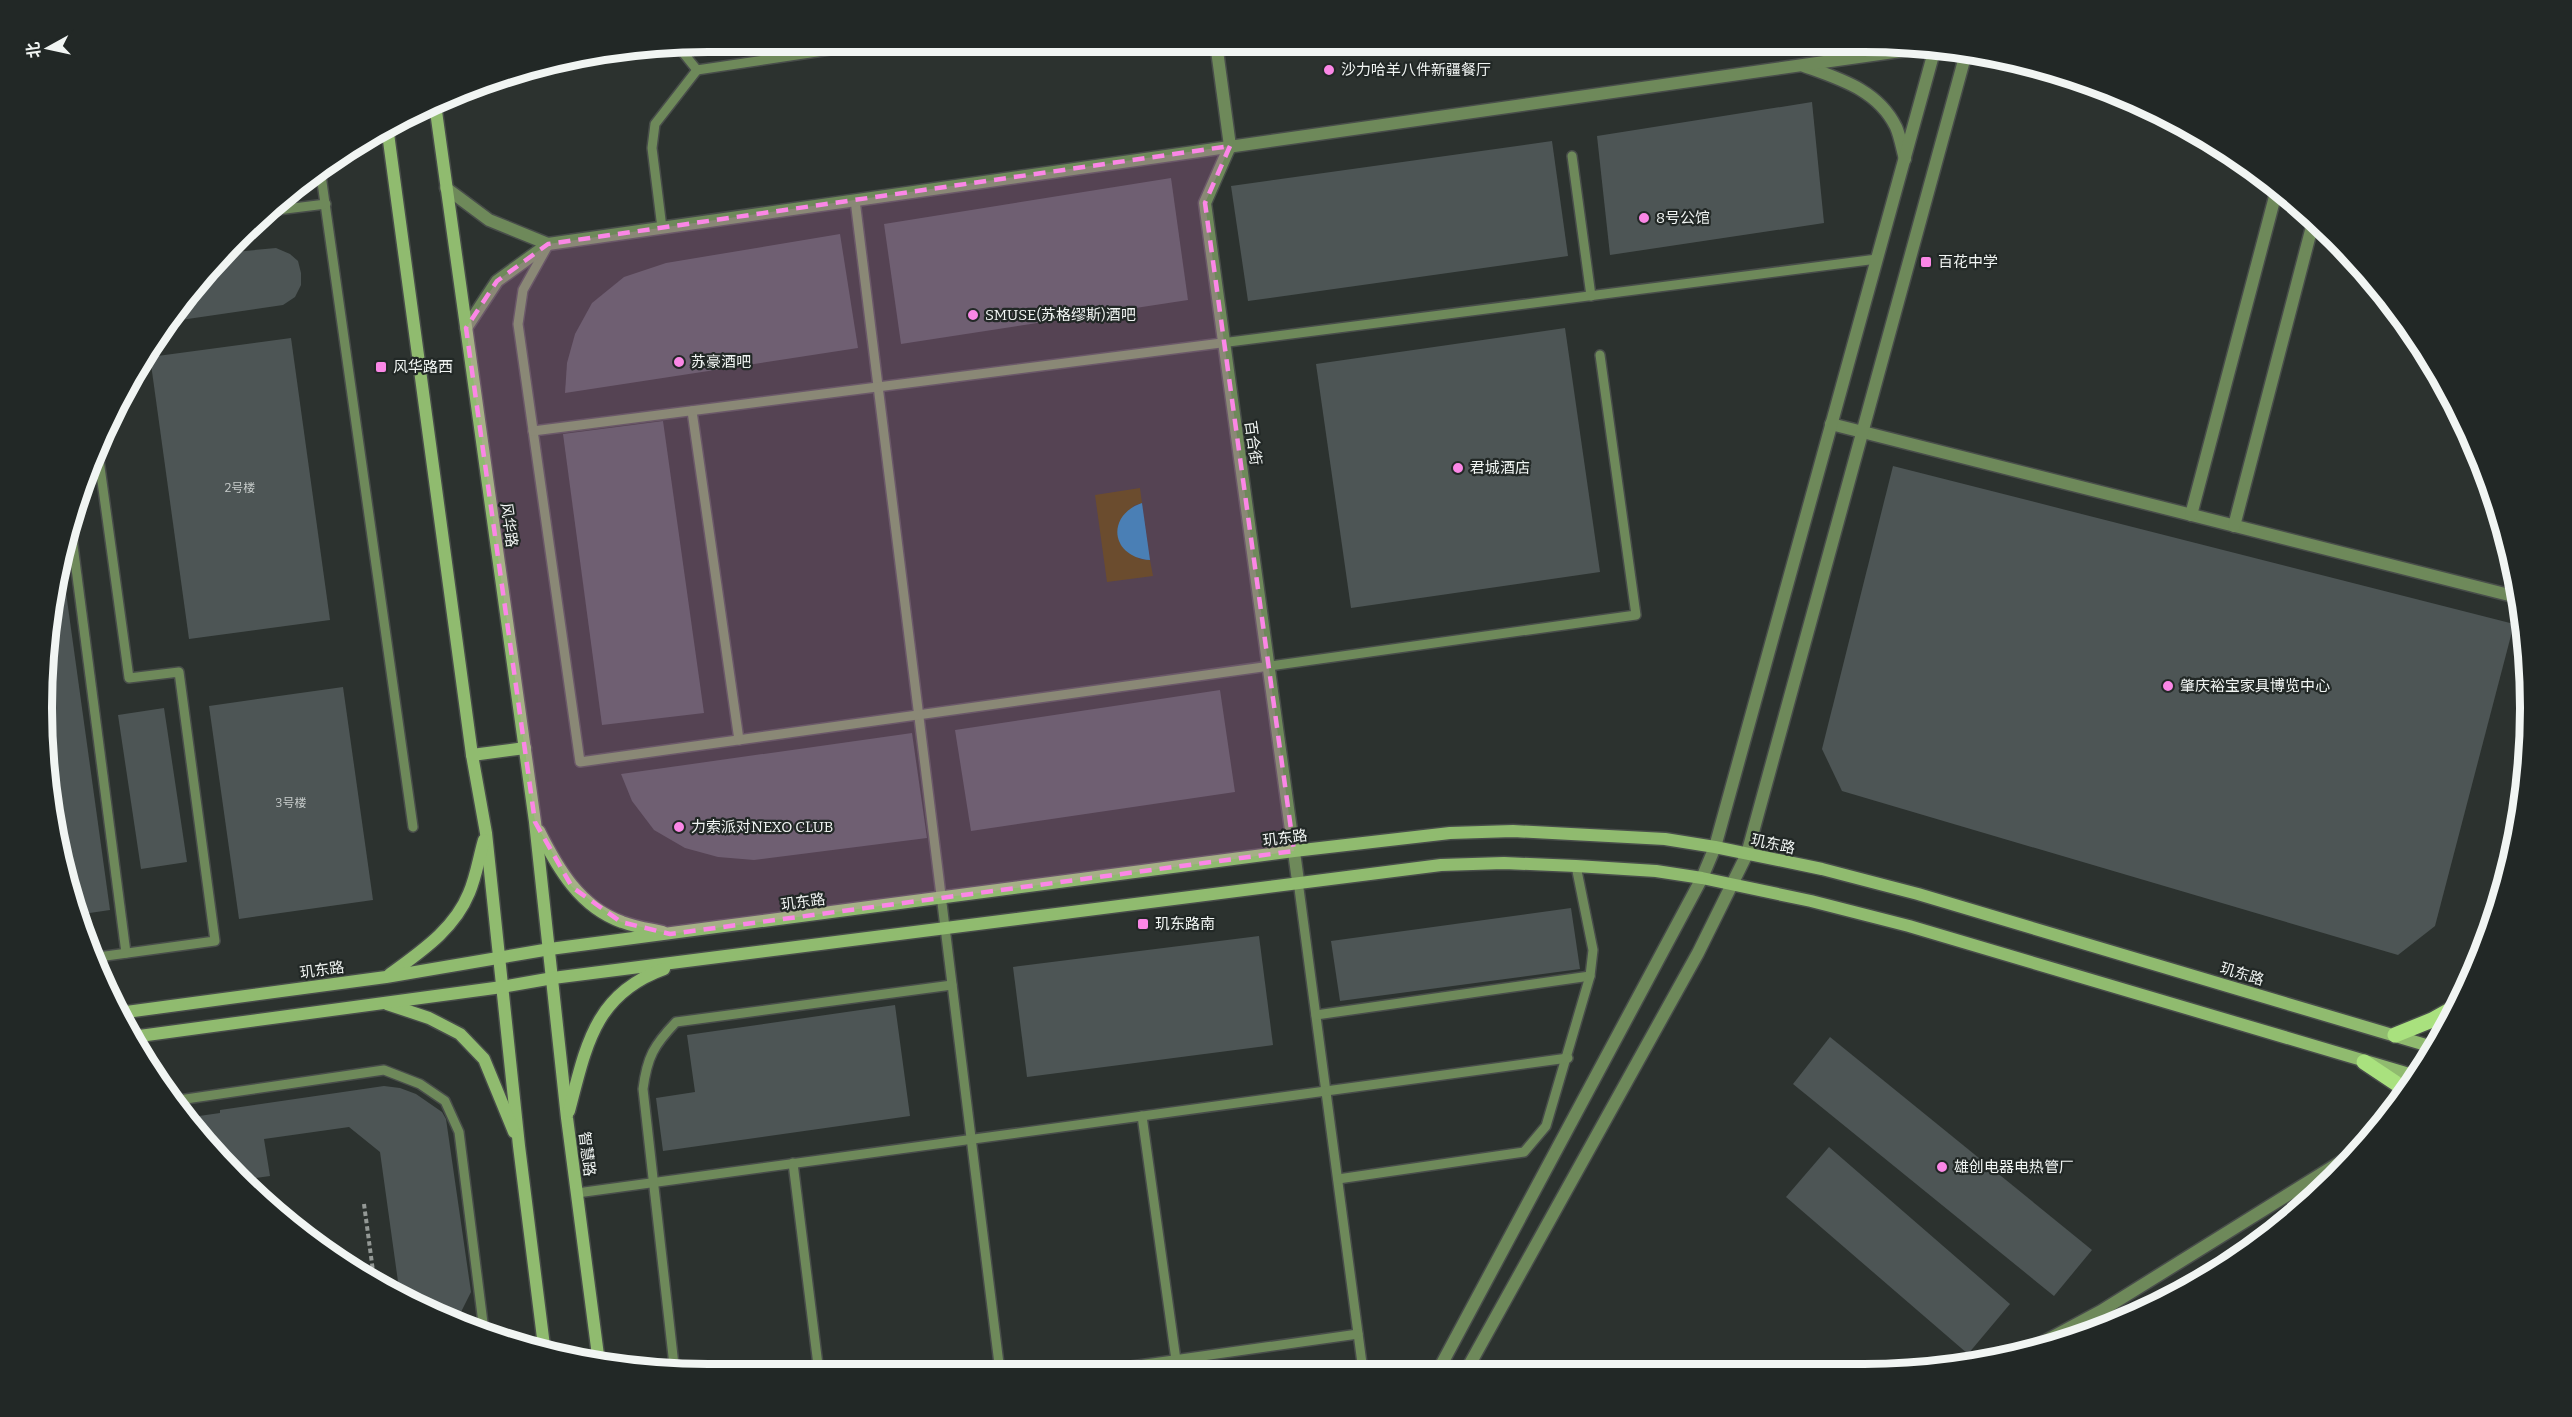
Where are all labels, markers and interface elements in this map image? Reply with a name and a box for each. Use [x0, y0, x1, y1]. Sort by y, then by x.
north arrow [18, 18, 78, 78]
text: 北 [23, 41, 44, 59]
place label: 沙力哈羊八件新疆餐厅 [1341, 61, 1491, 79]
marker: 沙力哈羊八件新疆餐厅 [1322, 63, 1336, 77]
place label: 8号公馆 [1656, 209, 1710, 227]
marker: 8号公馆 [1637, 211, 1651, 225]
place label: 百花中学 [1938, 253, 1998, 271]
marker: 百花中学 [1919, 255, 1933, 269]
place label: SMUSE(苏格缪斯)酒吧 [985, 306, 1136, 324]
marker: SMUSE(苏格缪斯)酒吧 [966, 308, 980, 322]
place label: 苏豪酒吧 [691, 353, 751, 371]
marker: 苏豪酒吧 [672, 355, 686, 369]
place label: 风华路西 [393, 358, 453, 376]
marker: 风华路西 [374, 360, 388, 374]
street label: 百合街 [1241, 419, 1265, 467]
place label: 君城酒店 [1470, 459, 1530, 477]
marker: 君城酒店 [1451, 461, 1465, 475]
house number: 2号楼 [225, 481, 255, 495]
street label: 风华路 [497, 501, 521, 549]
place label: 肇庆裕宝家具博览中心 [2180, 677, 2330, 695]
marker: 肇庆裕宝家具博览中心 [2161, 679, 2175, 693]
house number: 3号楼 [276, 796, 306, 810]
place label: 力索派对NEXO CLUB [691, 818, 833, 836]
marker: 力索派对NEXO CLUB [672, 820, 686, 834]
street label: 玑东路 [1262, 826, 1308, 850]
street label: 玑东路 [1749, 831, 1797, 857]
street label: 玑东路 [779, 890, 827, 914]
place label: 玑东路南 [1155, 915, 1215, 933]
marker: 玑东路南 [1136, 917, 1150, 931]
street label: 玑东路 [298, 958, 346, 982]
street label: 玑东路 [2218, 959, 2266, 989]
street label: 智慧路 [575, 1131, 599, 1177]
place label: 雄创电器电热管厂 [1954, 1158, 2074, 1176]
marker: 雄创电器电热管厂 [1935, 1160, 1949, 1174]

